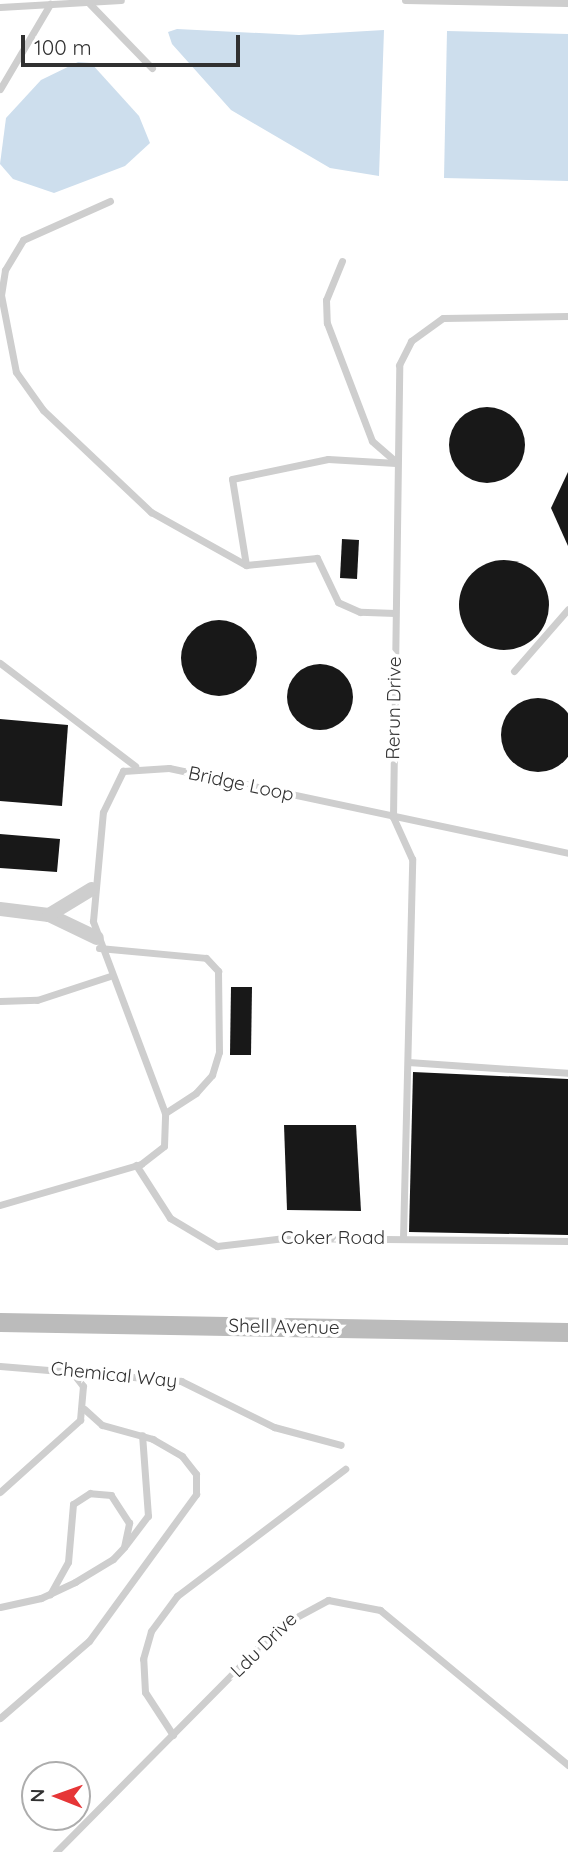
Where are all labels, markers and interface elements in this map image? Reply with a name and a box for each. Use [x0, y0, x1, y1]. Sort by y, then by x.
scale bar [24, 21, 243, 65]
text: 100 m [34, 34, 92, 60]
street label: Rerun Drive [382, 656, 406, 760]
street label: Bridge Loop [186, 762, 296, 806]
street label: Coker Road [281, 1227, 385, 1249]
street label: Shell Avenue [228, 1315, 340, 1339]
street label: Chemical Way [50, 1357, 178, 1393]
street label: Ldu Drive [226, 1608, 302, 1682]
north arrow [21, 1761, 91, 1831]
text: N [25, 1788, 49, 1803]

